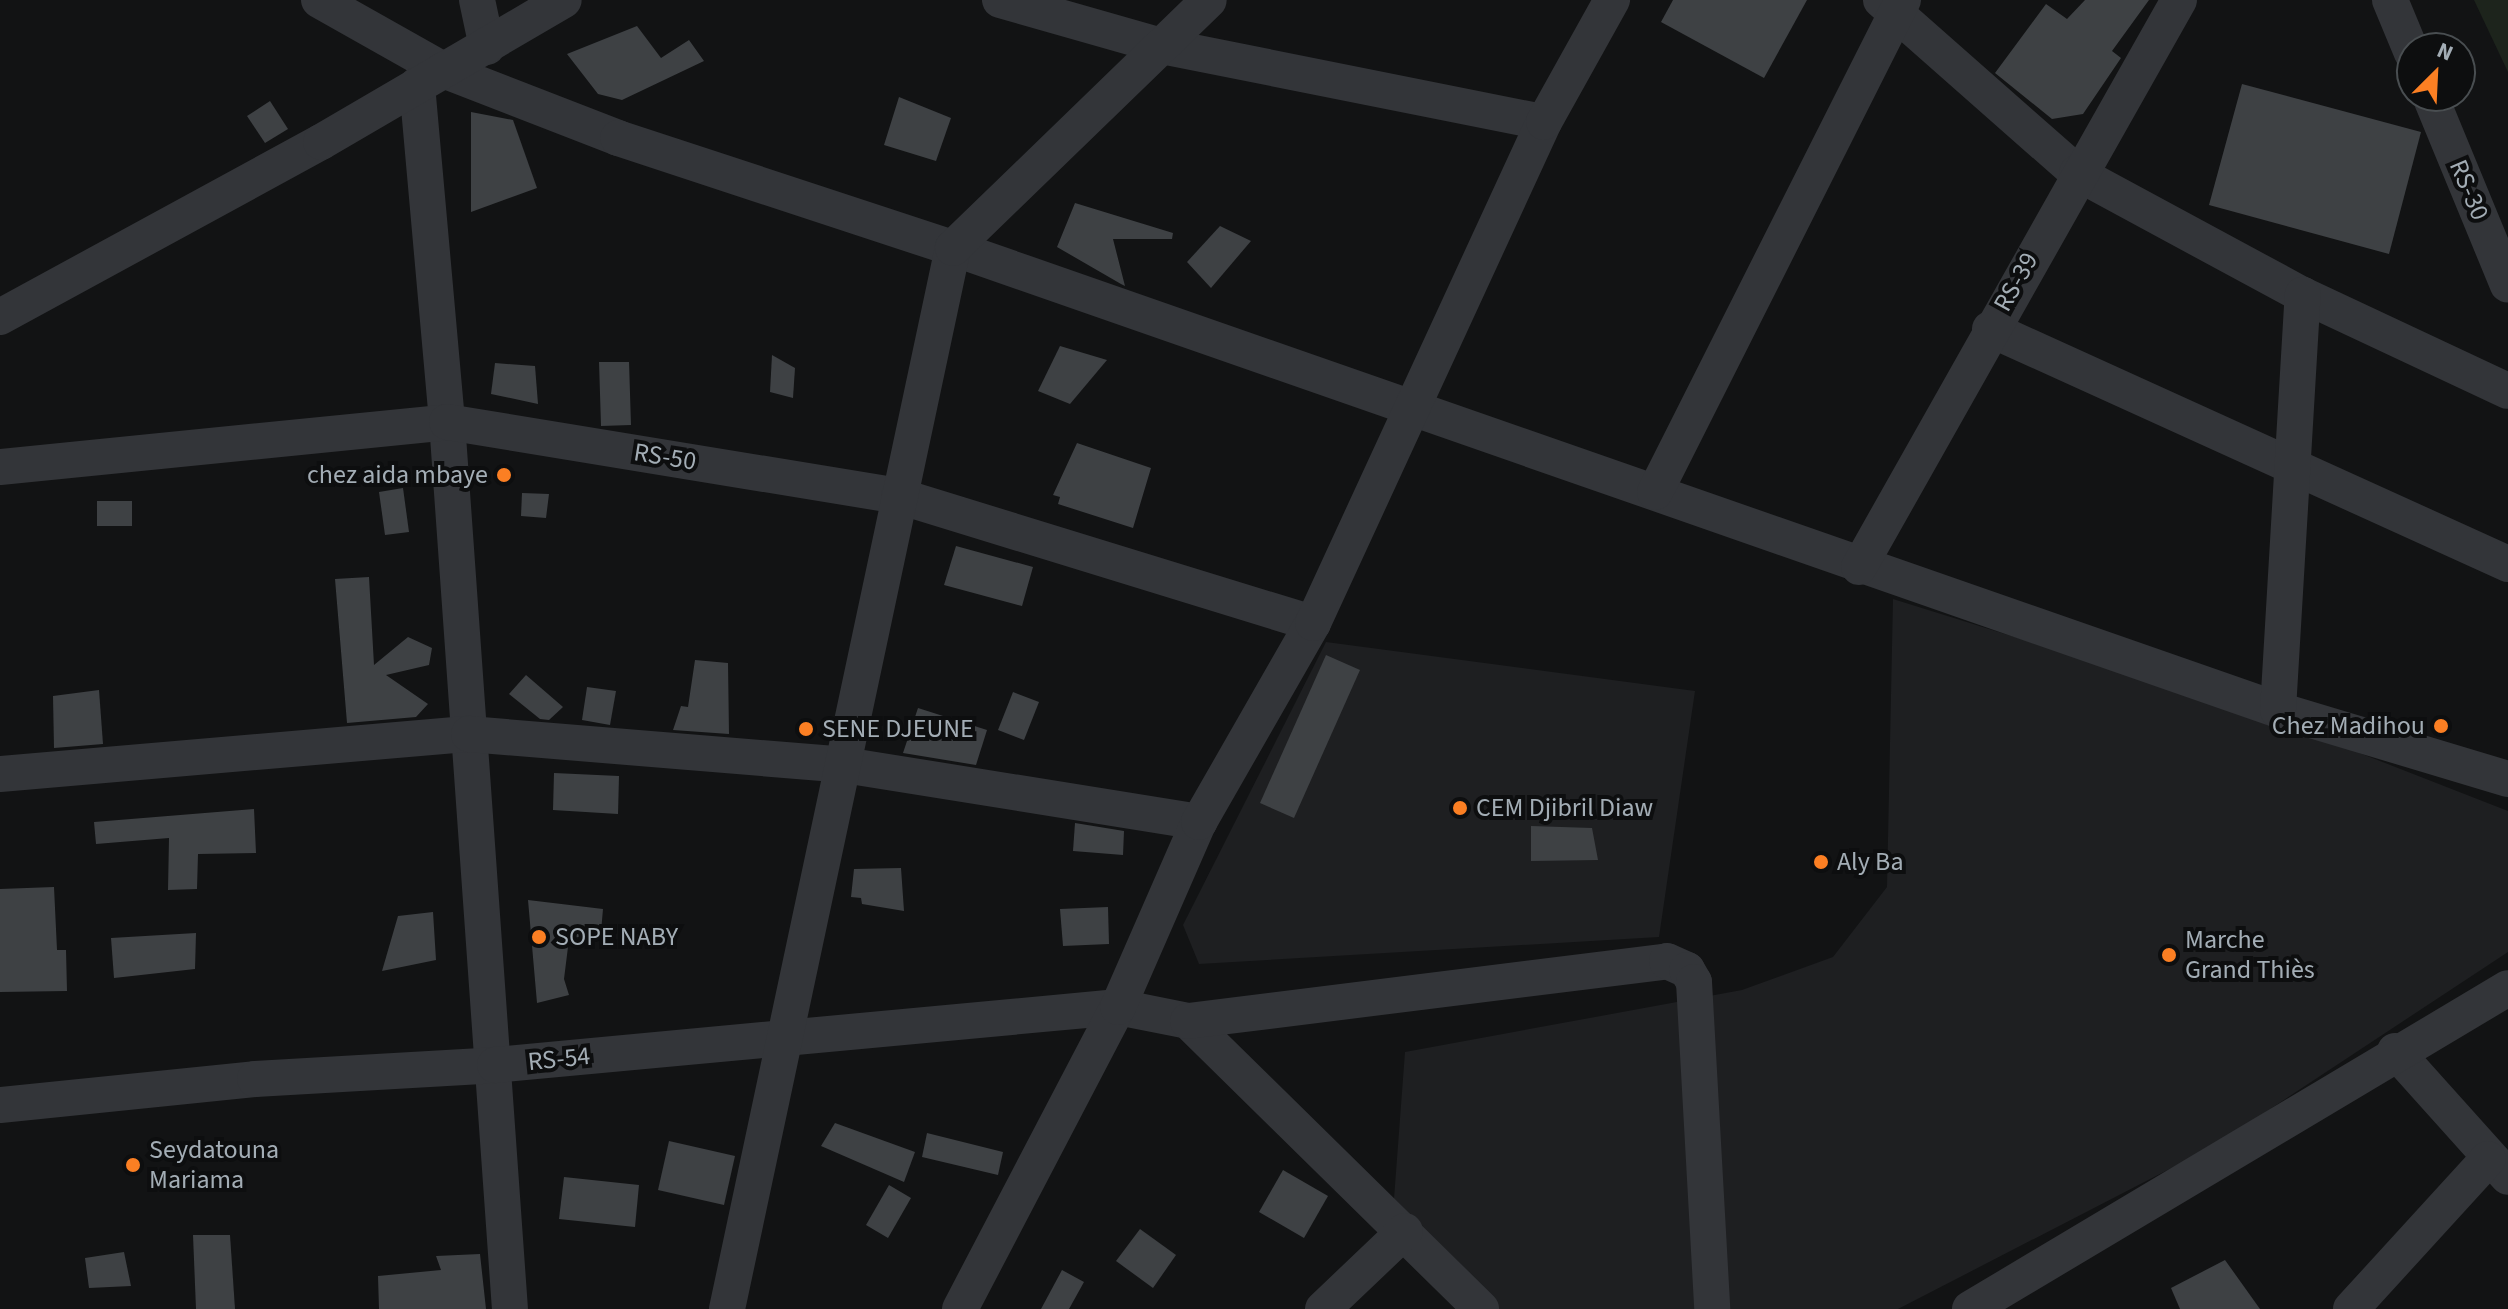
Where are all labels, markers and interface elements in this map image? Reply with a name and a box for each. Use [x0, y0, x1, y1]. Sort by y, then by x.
north arrow [2396, 32, 2476, 112]
text: N [2432, 34, 2458, 69]
street label: RS-30 [2442, 155, 2496, 225]
street label: RS-39 [1987, 247, 2045, 317]
street label: RS-50 [632, 437, 698, 477]
place label: chez aida mbaye [307, 459, 488, 491]
marker: chez aida mbaye [495, 466, 513, 484]
place label: Chez Madihou [2272, 710, 2425, 742]
place label: SENE DJEUNE [822, 713, 974, 745]
marker: Chez Madihou [2432, 717, 2450, 735]
marker: SENE DJEUNE [797, 720, 815, 738]
place label: CEM Djibril Diaw [1476, 792, 1653, 824]
marker: CEM Djibril Diaw [1451, 799, 1469, 817]
place label: Aly Ba [1837, 846, 1903, 878]
marker: Aly Ba [1812, 853, 1830, 871]
place label: SOPE NABY [555, 921, 678, 953]
place label: Marche Grand Thiès [2185, 924, 2315, 986]
marker: SOPE NABY [530, 928, 548, 946]
marker: Marche Grand Thiès [2160, 946, 2178, 964]
street label: RS-54 [526, 1040, 592, 1078]
place label: Seydatouna Mariama [149, 1134, 279, 1196]
marker: Seydatouna Mariama [124, 1156, 142, 1174]

